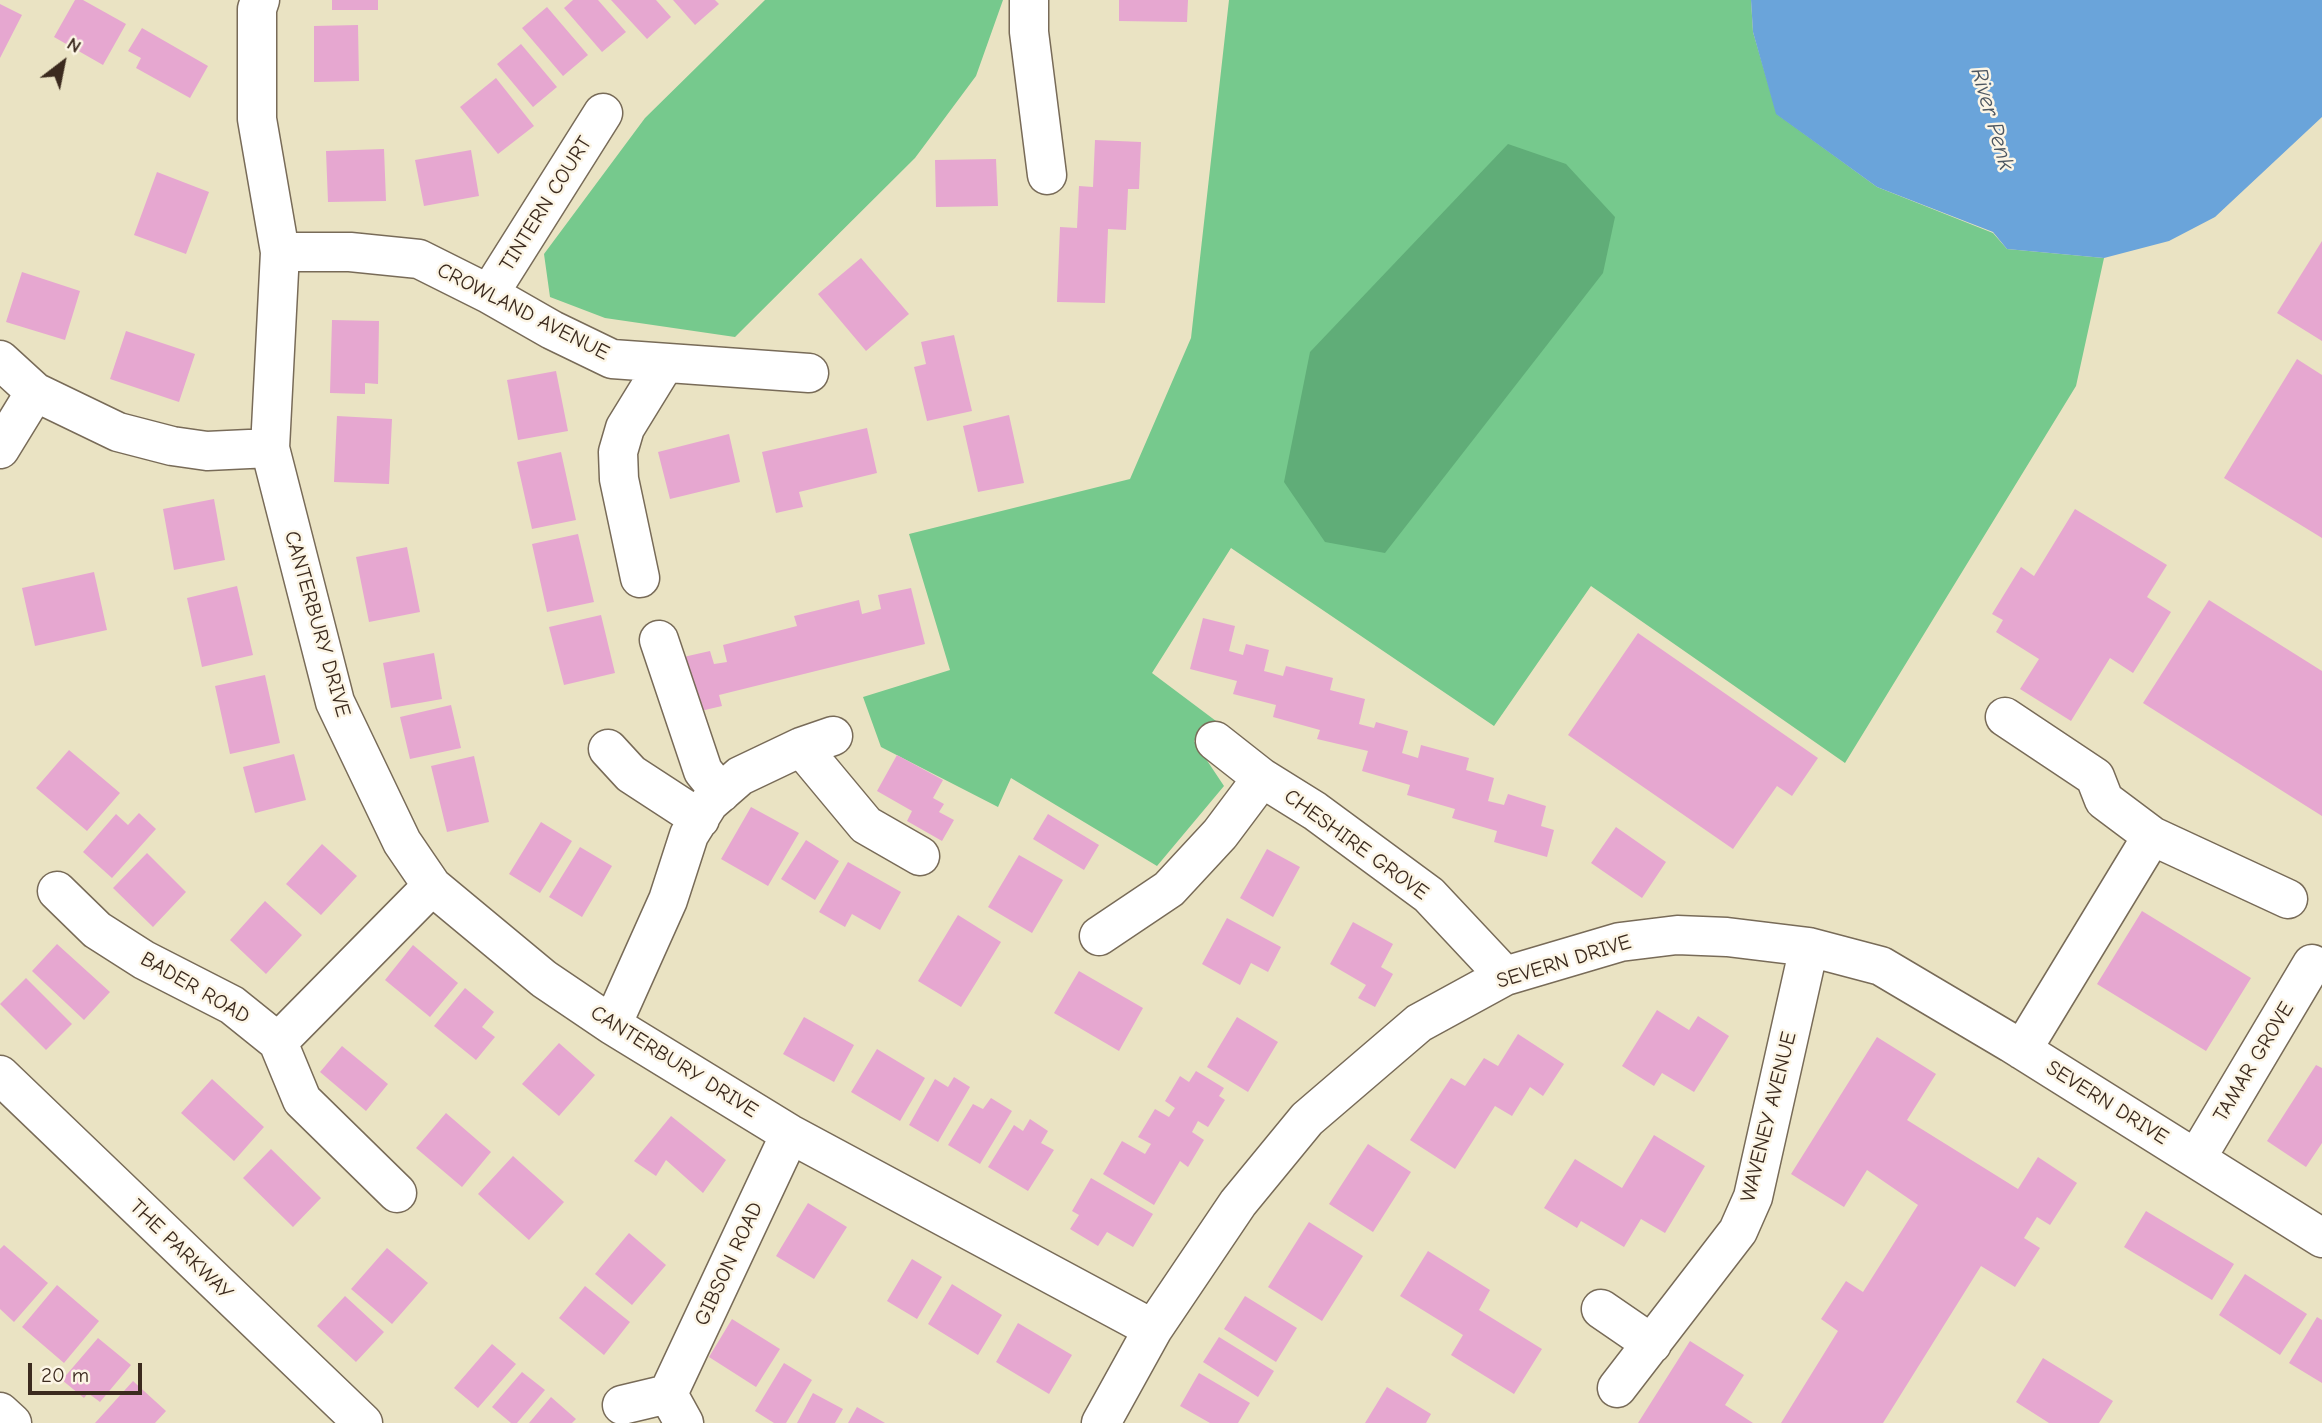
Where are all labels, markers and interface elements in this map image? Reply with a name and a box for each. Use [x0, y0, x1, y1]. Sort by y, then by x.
north arrow [28, 28, 98, 98]
text: N [63, 33, 85, 58]
water label: River Penk [1964, 65, 2020, 173]
street label: TINTERN COURT [494, 132, 598, 276]
street label: CROWLAND AVENUE [433, 258, 613, 366]
street label: CANTERBURY DRIVE [278, 528, 356, 720]
street label: CHESHIRE GROVE [1279, 784, 1433, 906]
street label: SEVERN DRIVE [1494, 930, 1634, 994]
street label: BADER ROAD [136, 947, 254, 1029]
street label: TAMAR GROVE [2208, 998, 2300, 1126]
street label: CANTERBURY DRIVE [586, 1000, 762, 1124]
street label: WAVENEY AVENUE [1736, 1029, 1802, 1205]
street label: SEVERN DRIVE [2041, 1055, 2173, 1151]
street label: THE PARKWAY [124, 1194, 238, 1306]
street label: GIBSON ROAD [689, 1198, 769, 1330]
scale bar [32, 1350, 145, 1394]
text: 20 m [41, 1363, 89, 1387]

